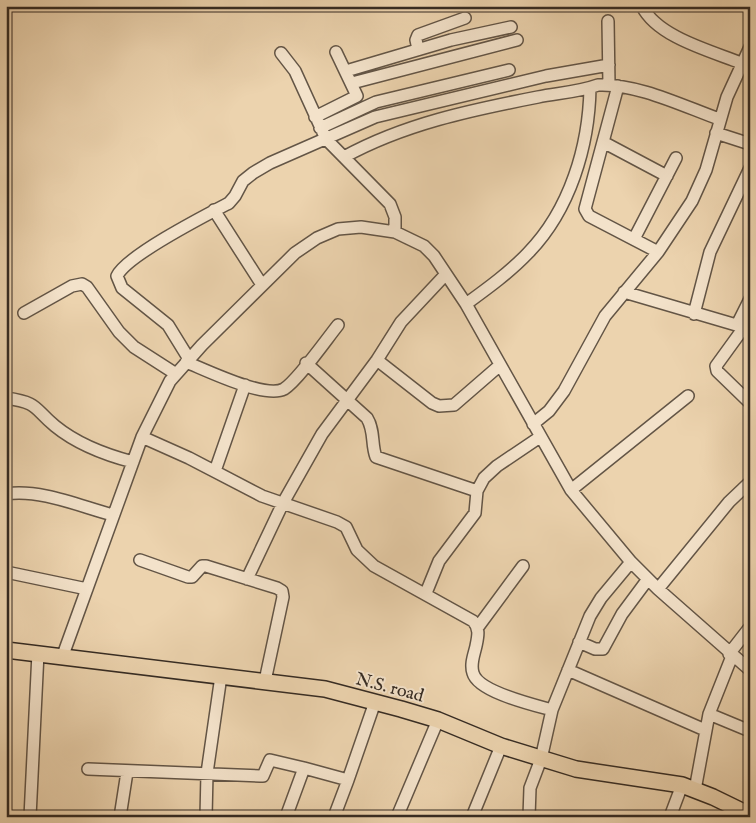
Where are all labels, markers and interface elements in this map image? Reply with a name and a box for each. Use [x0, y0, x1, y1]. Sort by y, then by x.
street label: N.S. road [353, 668, 427, 709]

